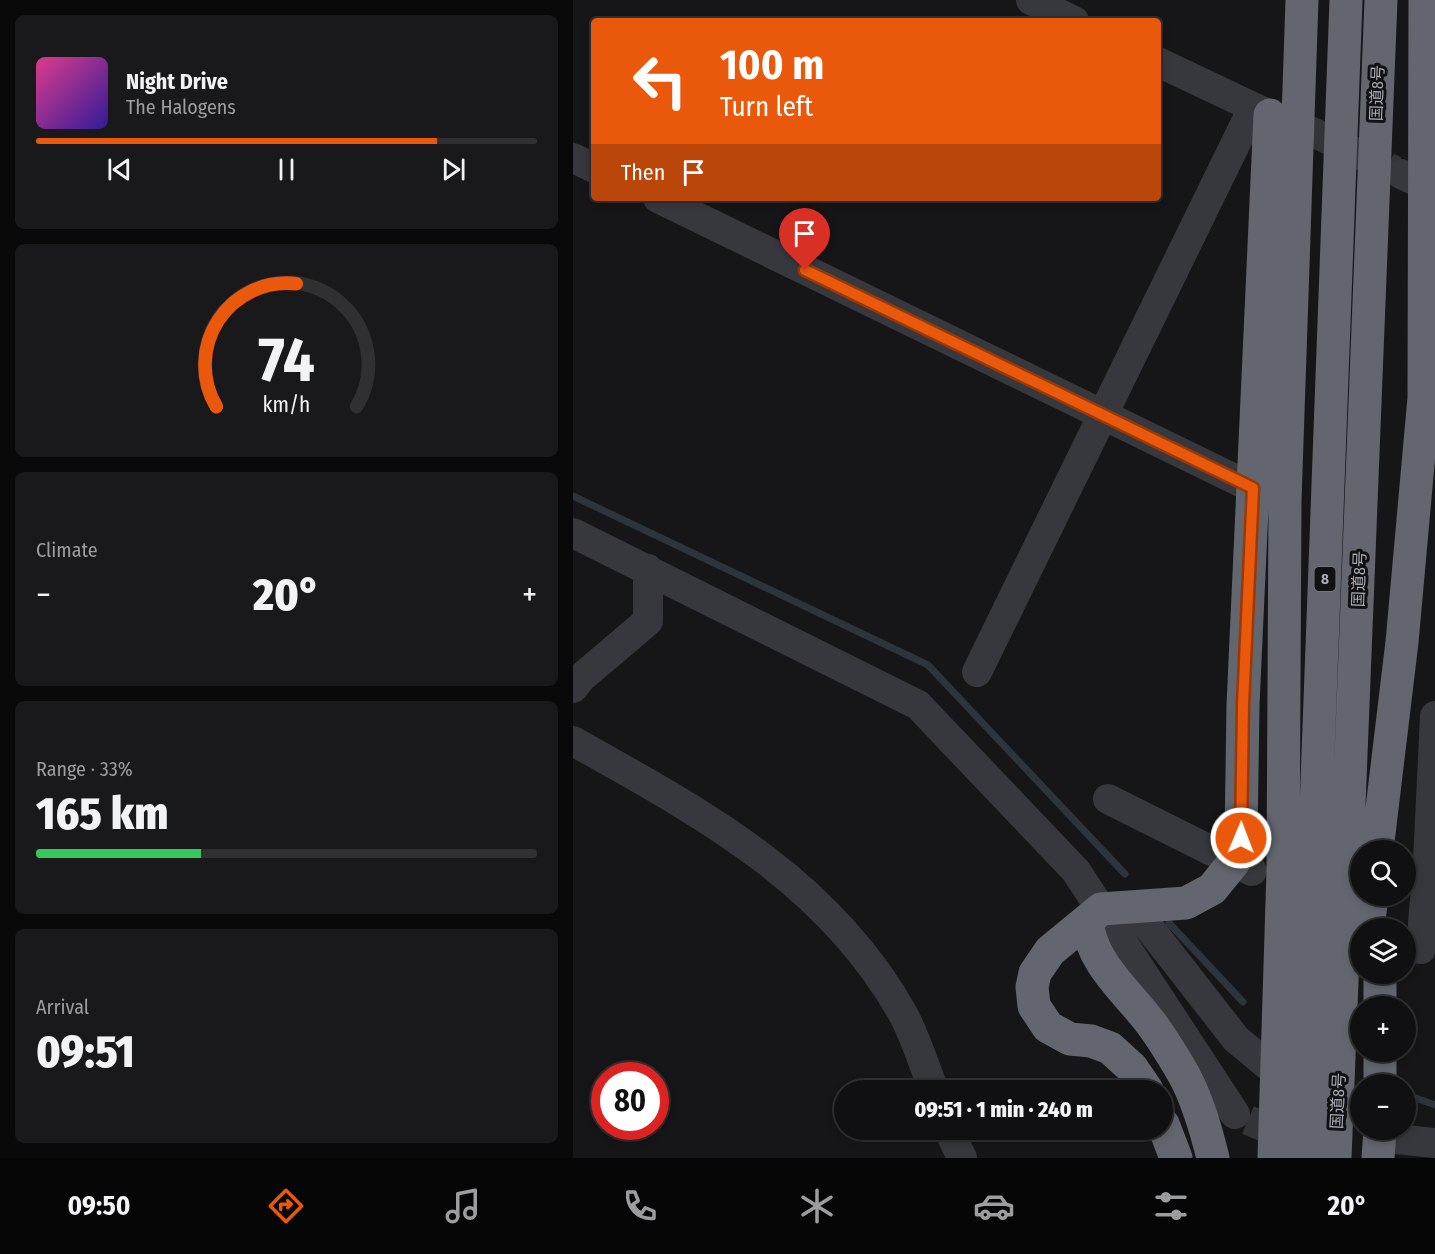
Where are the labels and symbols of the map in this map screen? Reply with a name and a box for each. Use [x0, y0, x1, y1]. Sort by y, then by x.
street label: 国道8号 [1367, 65, 1387, 121]
pin [779, 208, 830, 270]
street label: 国道8号 [1349, 551, 1369, 607]
road number: 8 [1315, 567, 1335, 591]
position arrow [1209, 806, 1273, 870]
speed limit sign: 80 [591, 1062, 669, 1140]
street label: 国道8号 [1327, 1073, 1349, 1129]

